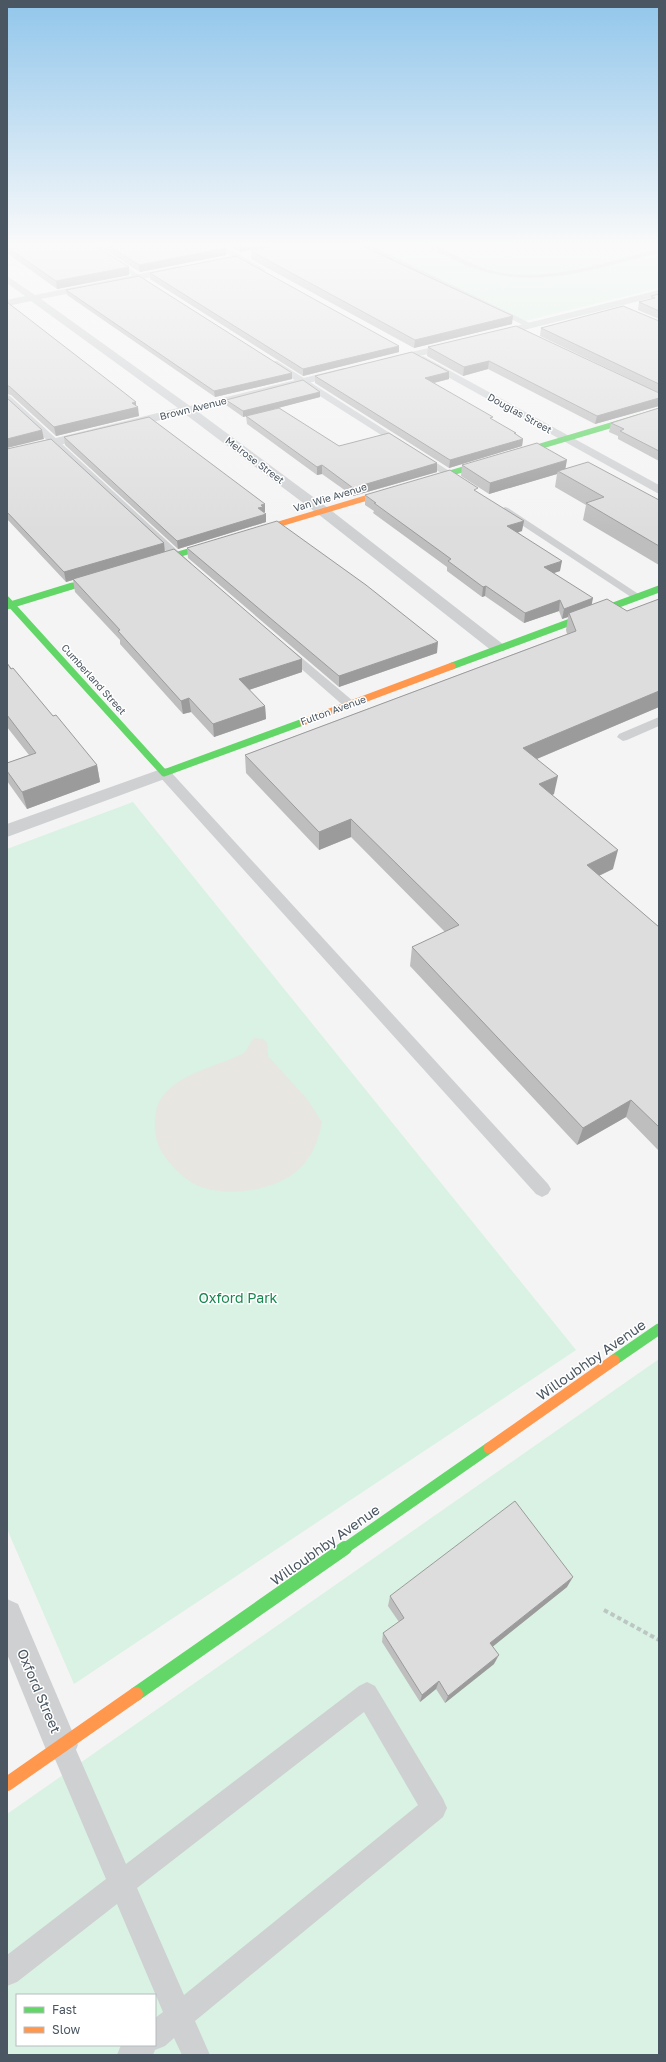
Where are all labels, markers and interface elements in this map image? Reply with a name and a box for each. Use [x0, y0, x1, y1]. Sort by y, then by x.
street label: Douglas Street [486, 390, 554, 436]
street label: Brown Avenue [158, 394, 228, 422]
street label: Melrose Street [223, 434, 287, 486]
street label: Van Wie Avenue [292, 480, 368, 514]
street label: Cumberland Street [59, 641, 129, 717]
street label: Fulton Avenue [299, 693, 368, 727]
park label: Oxford Park [198, 1289, 278, 1306]
street label: Willoubhby Avenue [533, 1316, 649, 1404]
street label: Willoubhby Avenue [267, 1501, 383, 1589]
street label: Oxford Street [14, 1646, 65, 1736]
legend [16, 1994, 156, 2046]
text: Fast [52, 2002, 77, 2017]
text: Slow [52, 2022, 80, 2037]

